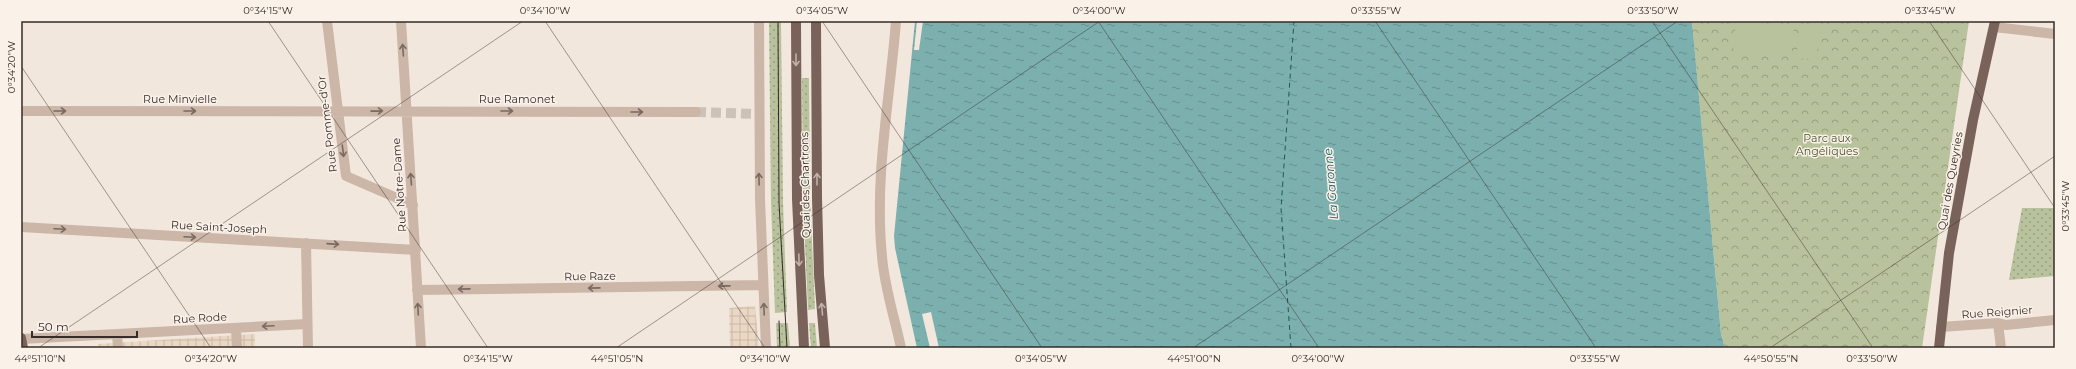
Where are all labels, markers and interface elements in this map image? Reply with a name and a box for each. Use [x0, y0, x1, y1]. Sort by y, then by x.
text: 0°34'15"W [243, 4, 293, 17]
text: 0°34'10"W [520, 4, 570, 17]
text: 0°34'05"W [796, 4, 848, 17]
text: 0°34'00"W [1072, 4, 1126, 17]
text: 0°33'55"W [1351, 4, 1401, 17]
text: 0°33'50"W [1627, 4, 1679, 17]
text: 0°33'45"W [1905, 4, 1955, 17]
text: 0°34'20"W [5, 41, 18, 93]
one-way arrow [399, 44, 406, 57]
one-way arrow [792, 53, 800, 66]
street label: Rue Pomme-d'Or [314, 75, 340, 173]
street label: Rue Minvielle [143, 92, 217, 106]
street label: Rue Ramonet [479, 92, 556, 106]
one-way arrow [53, 107, 66, 115]
one-way arrow [183, 107, 196, 115]
one-way arrow [500, 107, 513, 115]
one-way arrow [370, 108, 383, 115]
one-way arrow [630, 108, 643, 116]
street label: Quai des Queyries [1934, 130, 1966, 231]
street label: Quai des Chartrons [797, 131, 813, 238]
park label: Parc aux Angéliques [1796, 131, 1859, 158]
street label: Rue Notre-Dame [389, 137, 409, 233]
one-way arrow [339, 144, 346, 157]
water label: La Garonne [1320, 148, 1341, 220]
one-way arrow [408, 173, 415, 186]
one-way arrow [755, 173, 763, 186]
one-way arrow [813, 173, 821, 186]
text: 0°33'45"W [2059, 181, 2072, 231]
street label: Rue Saint-Joseph [171, 217, 267, 237]
one-way arrow [53, 226, 66, 233]
one-way arrow [183, 234, 196, 241]
one-way arrow [326, 241, 339, 248]
one-way arrow [795, 253, 803, 266]
street label: Rue Raze [564, 269, 616, 283]
one-way arrow [718, 282, 731, 290]
one-way arrow [588, 284, 601, 291]
one-way arrow [458, 286, 471, 293]
one-way arrow [415, 303, 422, 316]
one-way arrow [760, 303, 767, 316]
one-way arrow [819, 303, 826, 316]
street label: Rue Reignier [1961, 303, 2033, 321]
street label: Rue Rode [173, 310, 228, 326]
scale bar [32, 313, 137, 339]
text: 50 m [38, 319, 69, 334]
one-way arrow [262, 322, 275, 330]
text: 44°51'10"N [14, 352, 66, 365]
text: 0°34'20"W [185, 352, 237, 365]
text: 0°34'15"W [463, 352, 513, 365]
text: 44°51'05"N [591, 352, 643, 365]
text: 0°34'10"W [740, 352, 790, 365]
text: 0°34'05"W [1015, 352, 1067, 365]
text: 44°51'00"N [1167, 352, 1221, 365]
text: 0°34'00"W [1291, 352, 1345, 365]
text: 0°33'55"W [1570, 352, 1620, 365]
text: 44°50'55"N [1744, 352, 1798, 365]
text: 0°33'50"W [1846, 352, 1898, 365]

